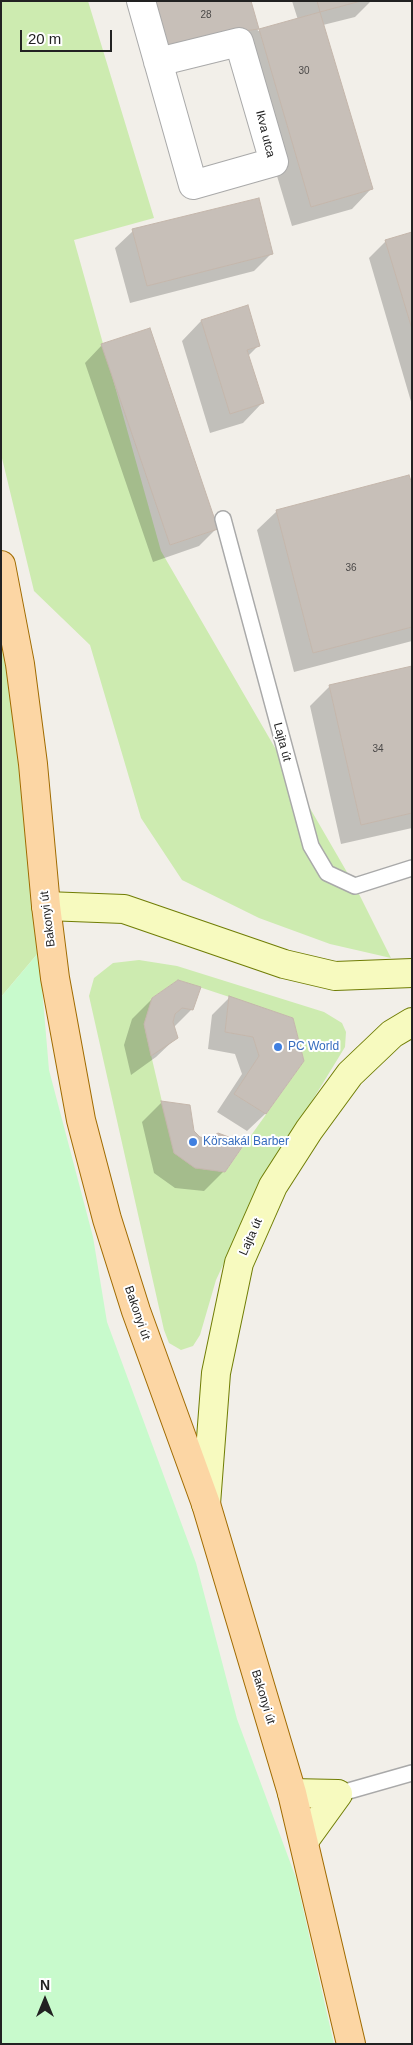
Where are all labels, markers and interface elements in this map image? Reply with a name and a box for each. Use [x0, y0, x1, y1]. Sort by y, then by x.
house number: 28 [200, 9, 212, 21]
scale bar [22, 20, 115, 52]
text: 20 m [28, 30, 61, 47]
house number: 30 [298, 65, 310, 77]
street label: Ikva utca [252, 109, 278, 159]
house number: 36 [345, 562, 357, 574]
street label: Lajta út [270, 721, 294, 763]
house number: 34 [372, 743, 384, 755]
street label: Bakonyi út [37, 890, 59, 948]
place label: PC World [288, 1040, 339, 1054]
marker: PC World [272, 1041, 284, 1053]
place label: Körsakál Barber [203, 1135, 289, 1149]
marker: Körsakál Barber [187, 1136, 199, 1148]
street label: Lajta út [236, 1216, 266, 1258]
street label: Bakonyi út [121, 1284, 153, 1342]
street label: Bakonyi út [248, 1668, 278, 1726]
north arrow [20, 1975, 70, 2025]
text: N [40, 1977, 50, 1993]

